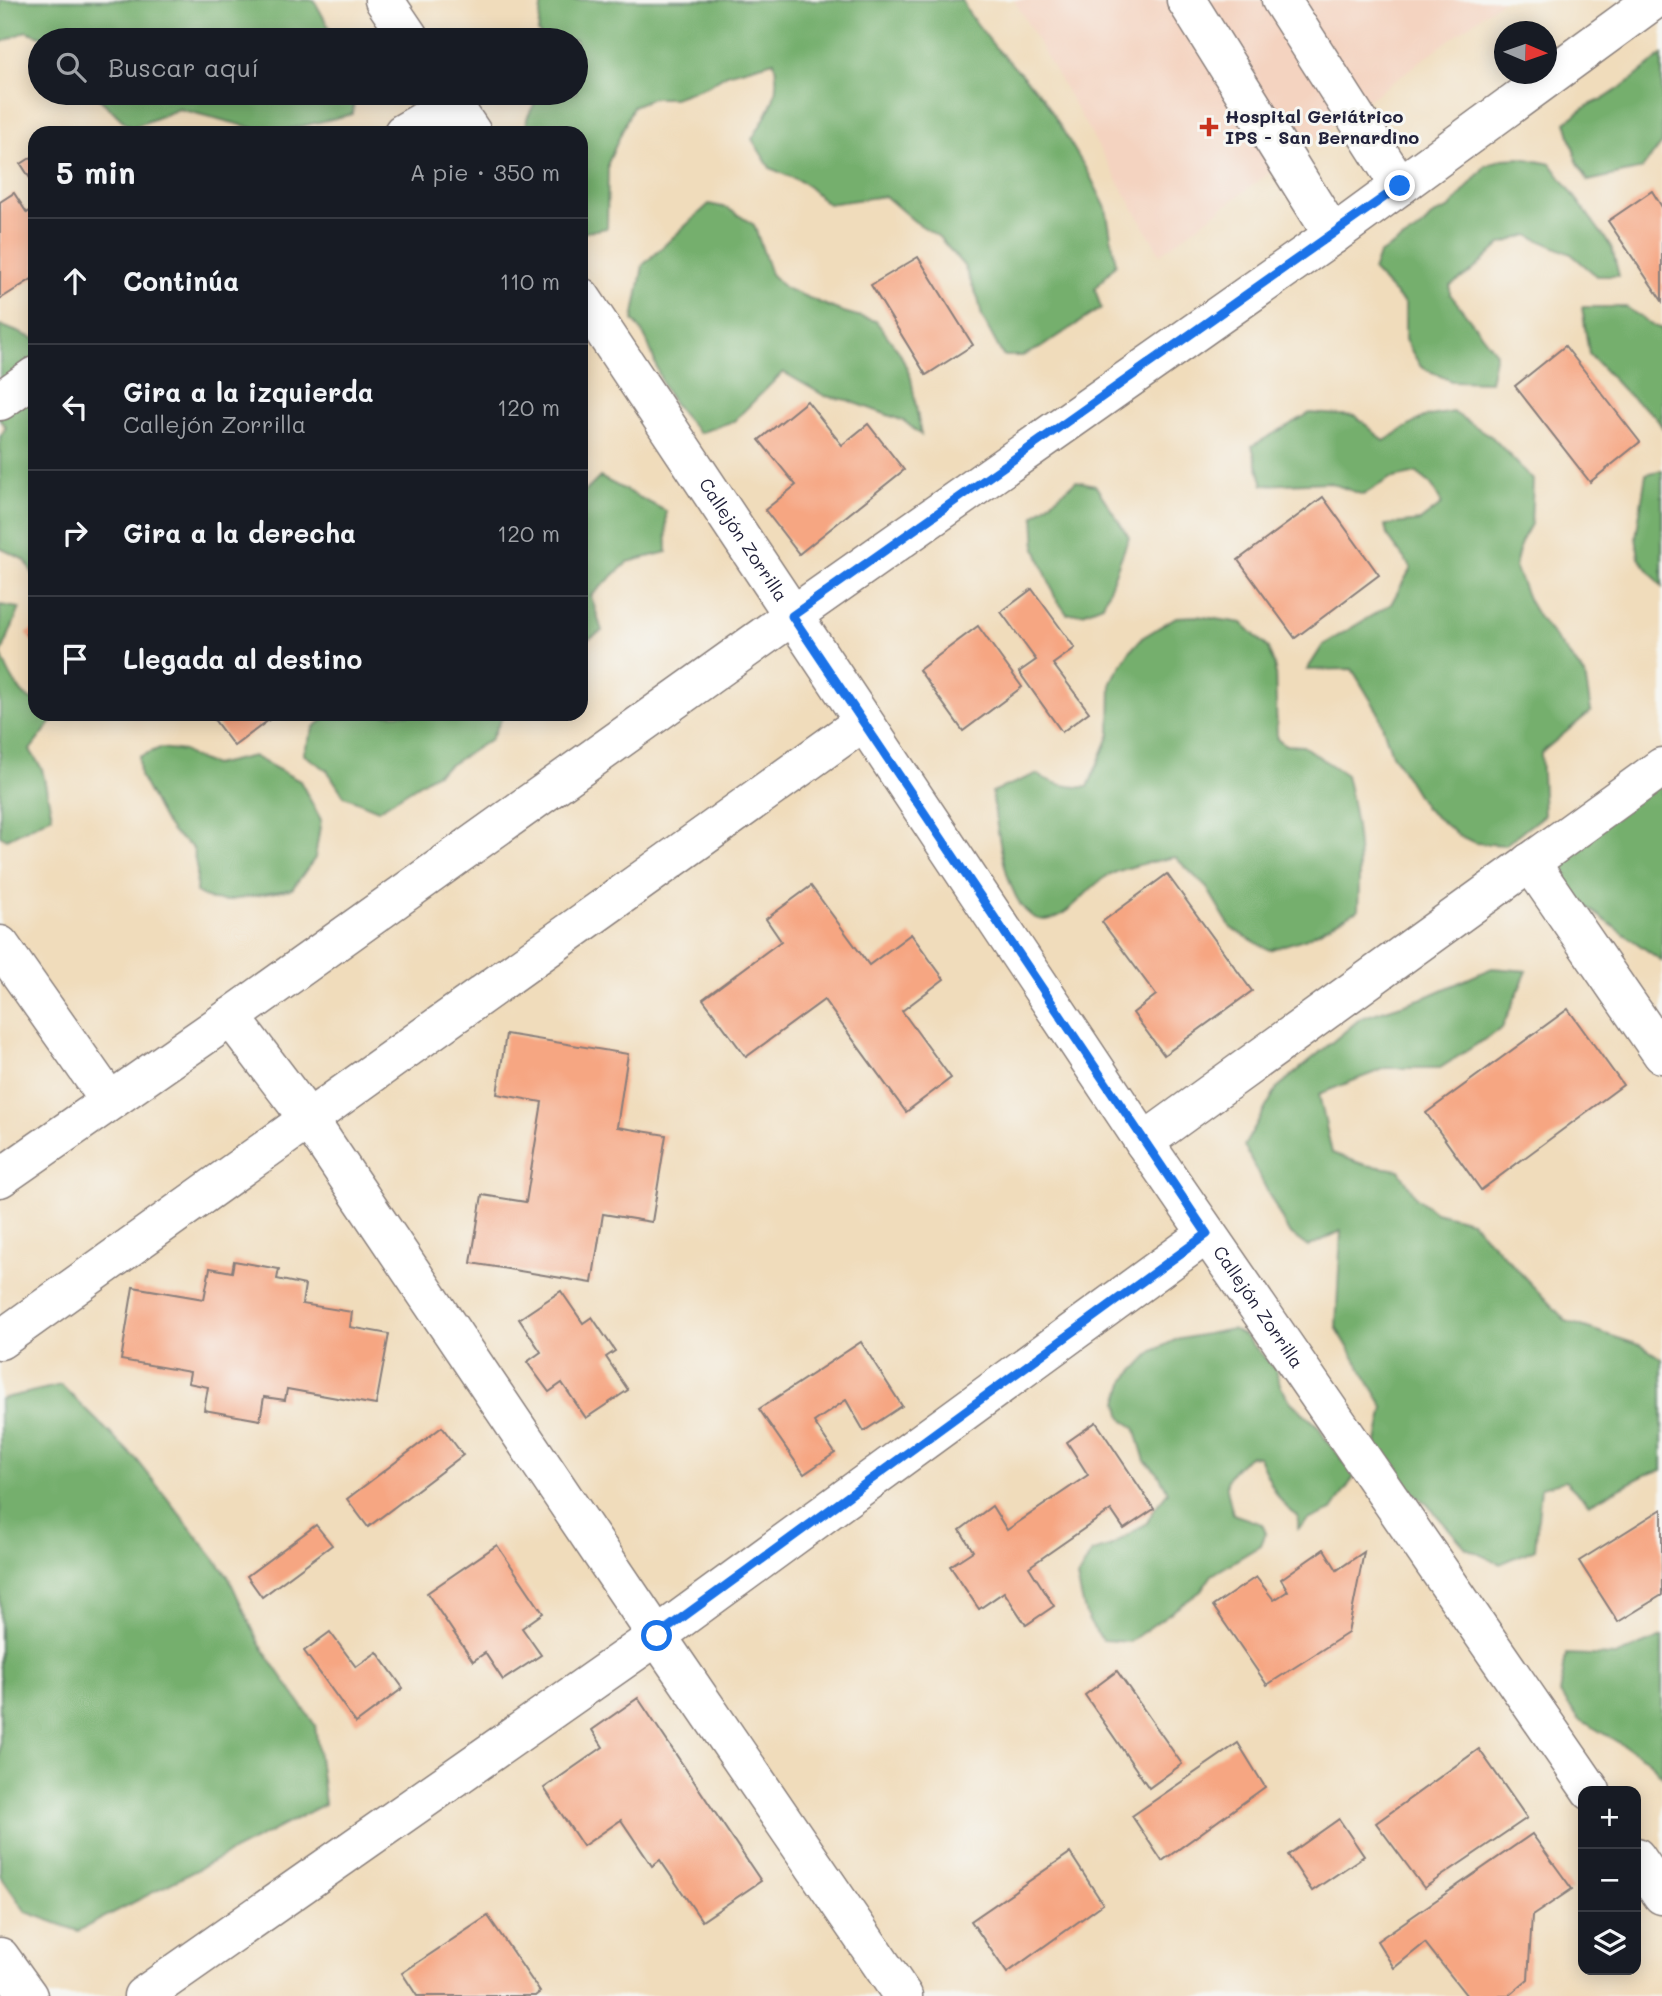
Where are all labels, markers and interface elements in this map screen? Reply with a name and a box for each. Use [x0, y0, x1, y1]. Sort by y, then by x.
north arrow [1494, 21, 1557, 84]
search box [28, 28, 588, 105]
icon: search [52, 48, 90, 86]
text: Buscar aquí [108, 50, 259, 84]
place label: Hospital Geriátrico IPS - San Bernardino [1225, 104, 1419, 149]
marker: Hospital Geriátrico IPS - San Bernardino [1199, 117, 1219, 137]
text: 5 min [56, 152, 136, 192]
text: A pie · 350 m [410, 157, 560, 187]
route end [1384, 170, 1415, 201]
icon: ahead [56, 262, 94, 300]
text: Continúa [123, 264, 239, 298]
text: 110 m [500, 266, 560, 296]
text: Gira a la izquierda [123, 375, 374, 409]
icon: left [56, 388, 94, 426]
text: 120 m [497, 392, 560, 422]
text: Callejón Zorrilla [123, 409, 306, 439]
street label: Callejón Zorrilla [694, 473, 794, 606]
icon: right [56, 514, 94, 552]
text: Gira a la derecha [123, 516, 356, 550]
text: 120 m [497, 518, 560, 548]
icon: arrive [56, 640, 94, 678]
text: Llegada al destino [123, 642, 362, 676]
street label: Callejón Zorrilla [1208, 1241, 1309, 1373]
route start [641, 1620, 672, 1651]
map controls [1578, 1786, 1641, 1975]
button: + [1578, 1786, 1641, 1849]
button: − [1578, 1849, 1641, 1912]
button: layers [1578, 1912, 1641, 1975]

